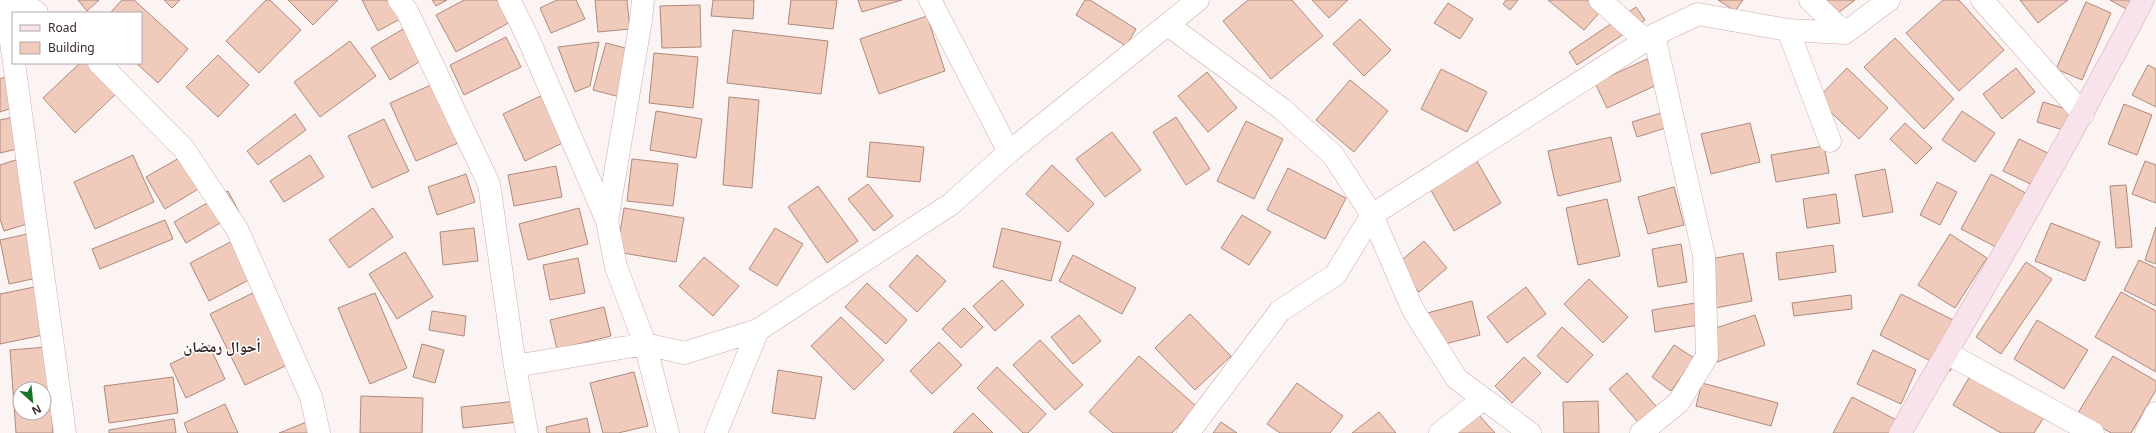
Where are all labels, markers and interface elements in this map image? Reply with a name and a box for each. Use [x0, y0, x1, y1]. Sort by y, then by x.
legend [12, 12, 142, 64]
text: Road [48, 19, 77, 36]
text: Building [48, 39, 95, 56]
district label: أحوال رمضان [183, 336, 261, 356]
north arrow [12, 381, 52, 421]
text: N [29, 402, 44, 419]

